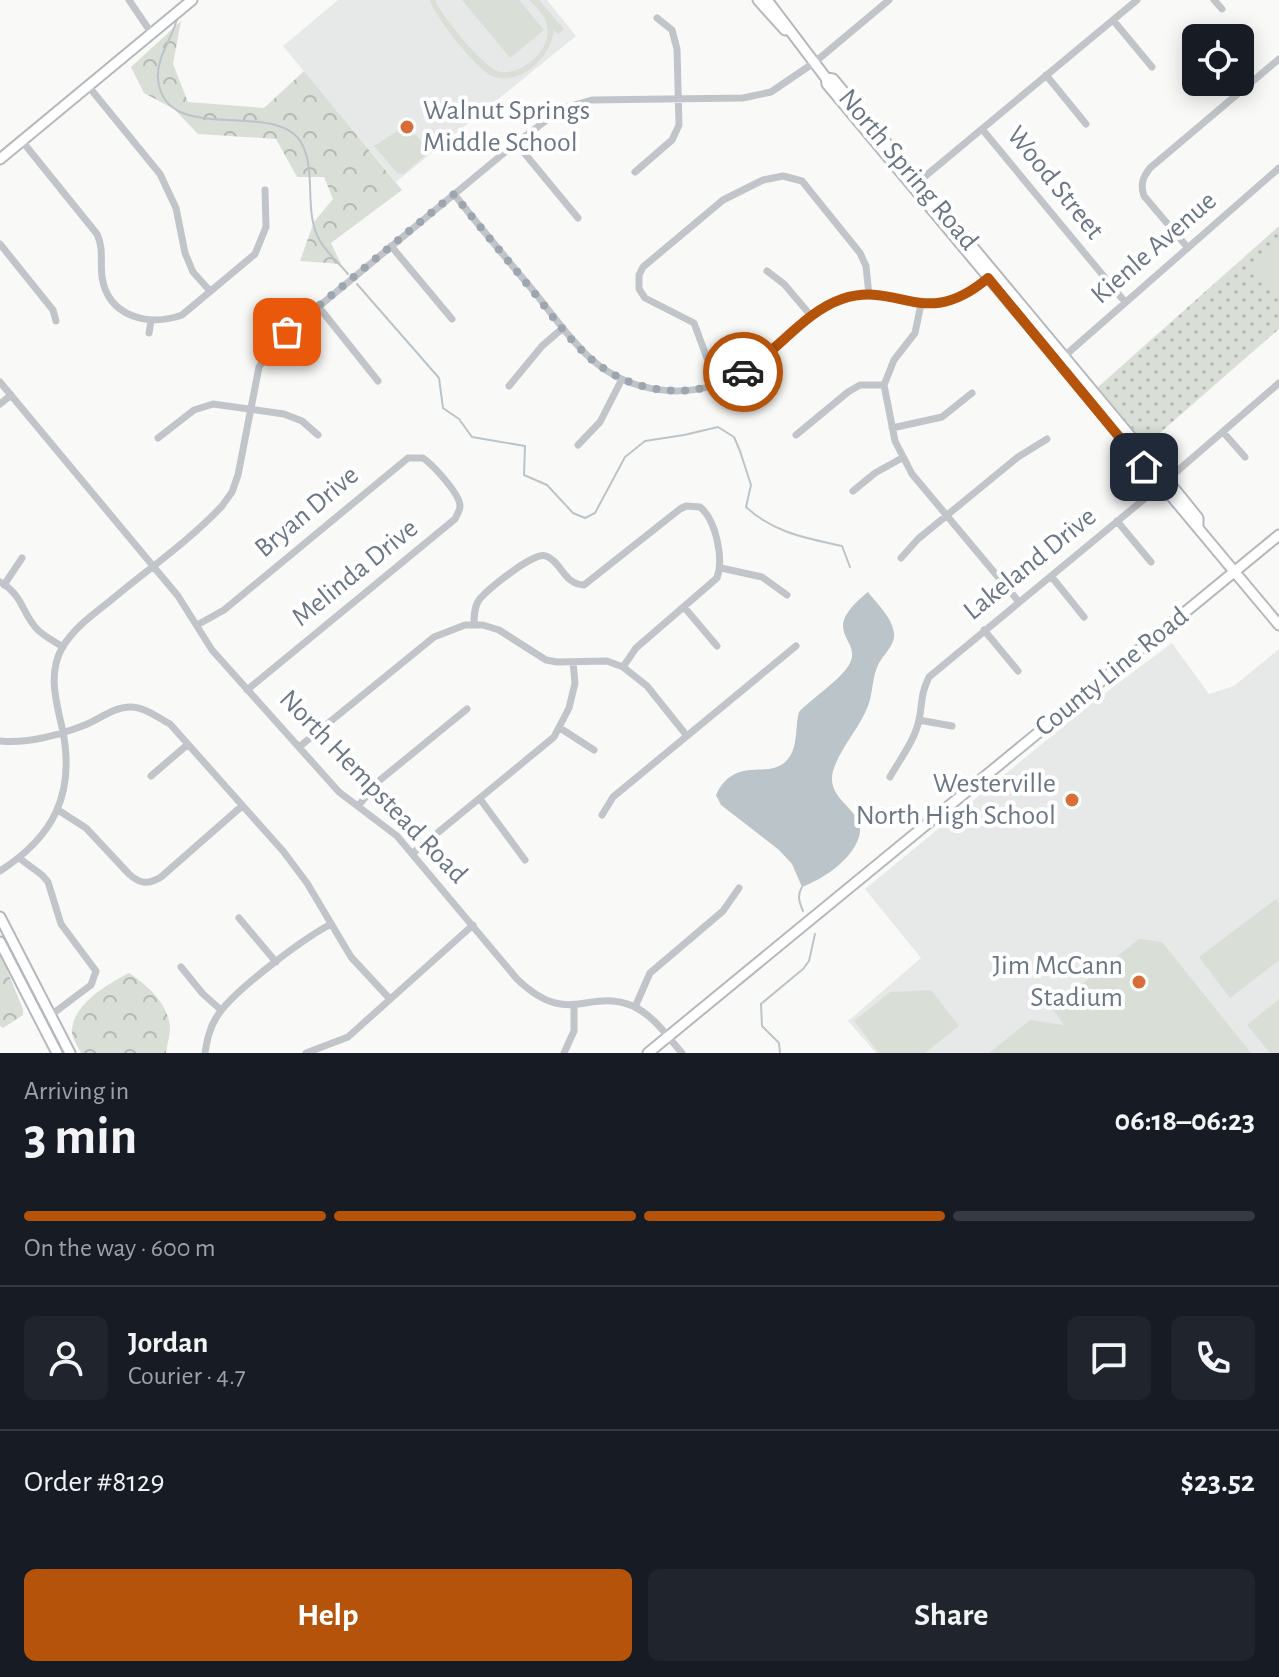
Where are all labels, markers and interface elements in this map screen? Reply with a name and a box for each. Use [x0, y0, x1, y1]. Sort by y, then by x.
map controls [1182, 24, 1254, 96]
button: locate [1182, 24, 1254, 96]
street label: North Spring Road [833, 84, 983, 256]
place label: Walnut Springs Middle School [423, 97, 590, 157]
marker: Walnut Springs Middle School [398, 118, 416, 136]
street label: Wood Street [1001, 121, 1109, 245]
street label: Kienle Avenue [1086, 186, 1222, 310]
pin [253, 298, 321, 366]
icon: bag [265, 310, 309, 354]
courier [703, 332, 783, 412]
icon: car [721, 350, 765, 394]
pin [1110, 433, 1178, 501]
icon: home [1122, 445, 1166, 489]
street label: Bryan Drive [250, 461, 364, 563]
street label: Lakeland Drive [959, 502, 1101, 626]
street label: Melinda Drive [287, 514, 423, 632]
street label: County Line Road [1030, 602, 1194, 742]
street label: North Hempstead Road [274, 685, 472, 889]
place label: Westerville North High School [856, 770, 1056, 830]
marker: Westerville North High School [1063, 791, 1081, 809]
place label: Jim McCann Stadium [992, 952, 1123, 1012]
marker: Jim McCann Stadium [1130, 973, 1148, 991]
text: Arriving in [24, 1078, 129, 1104]
text: 06:18–06:23 [1115, 1106, 1255, 1136]
text: 3 min [24, 1111, 137, 1163]
text: On the way · 600 m [24, 1235, 216, 1261]
button: person [24, 1316, 108, 1400]
button: chat [1067, 1316, 1151, 1400]
button: phone [1171, 1316, 1255, 1400]
text: Jordan [128, 1328, 208, 1358]
text: Courier · 4.7 [128, 1363, 246, 1389]
text: Order #8129 [24, 1467, 165, 1497]
text: $23.52 [1180, 1467, 1255, 1497]
button: Help [24, 1569, 632, 1661]
button: Share [648, 1569, 1255, 1661]

